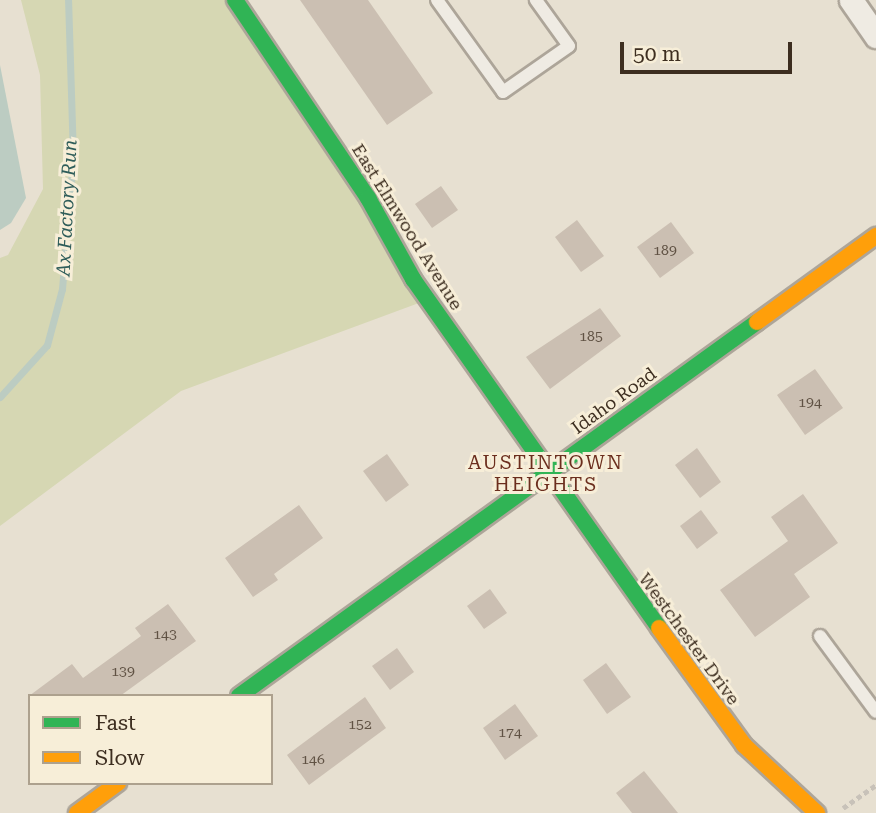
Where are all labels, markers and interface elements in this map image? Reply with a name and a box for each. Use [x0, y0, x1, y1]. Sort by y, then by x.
scale bar [624, 28, 796, 72]
text: 50 m [633, 42, 681, 66]
water label: Ax Factory Run [52, 139, 82, 277]
street label: East Elmwood Avenue [347, 140, 467, 314]
house number: 189 [653, 242, 677, 258]
house number: 185 [579, 328, 603, 344]
street label: Idaho Road [567, 363, 661, 439]
house number: 194 [798, 394, 822, 410]
district label: AUSTINTOWN HEIGHTS [469, 452, 623, 496]
street label: Westchester Drive [634, 569, 744, 709]
house number: 143 [153, 626, 177, 642]
house number: 139 [111, 663, 135, 679]
legend [28, 694, 273, 785]
text: Fast [95, 711, 136, 735]
house number: 152 [348, 716, 372, 732]
house number: 174 [498, 724, 522, 740]
text: Slow [95, 746, 144, 770]
house number: 146 [301, 751, 325, 767]

